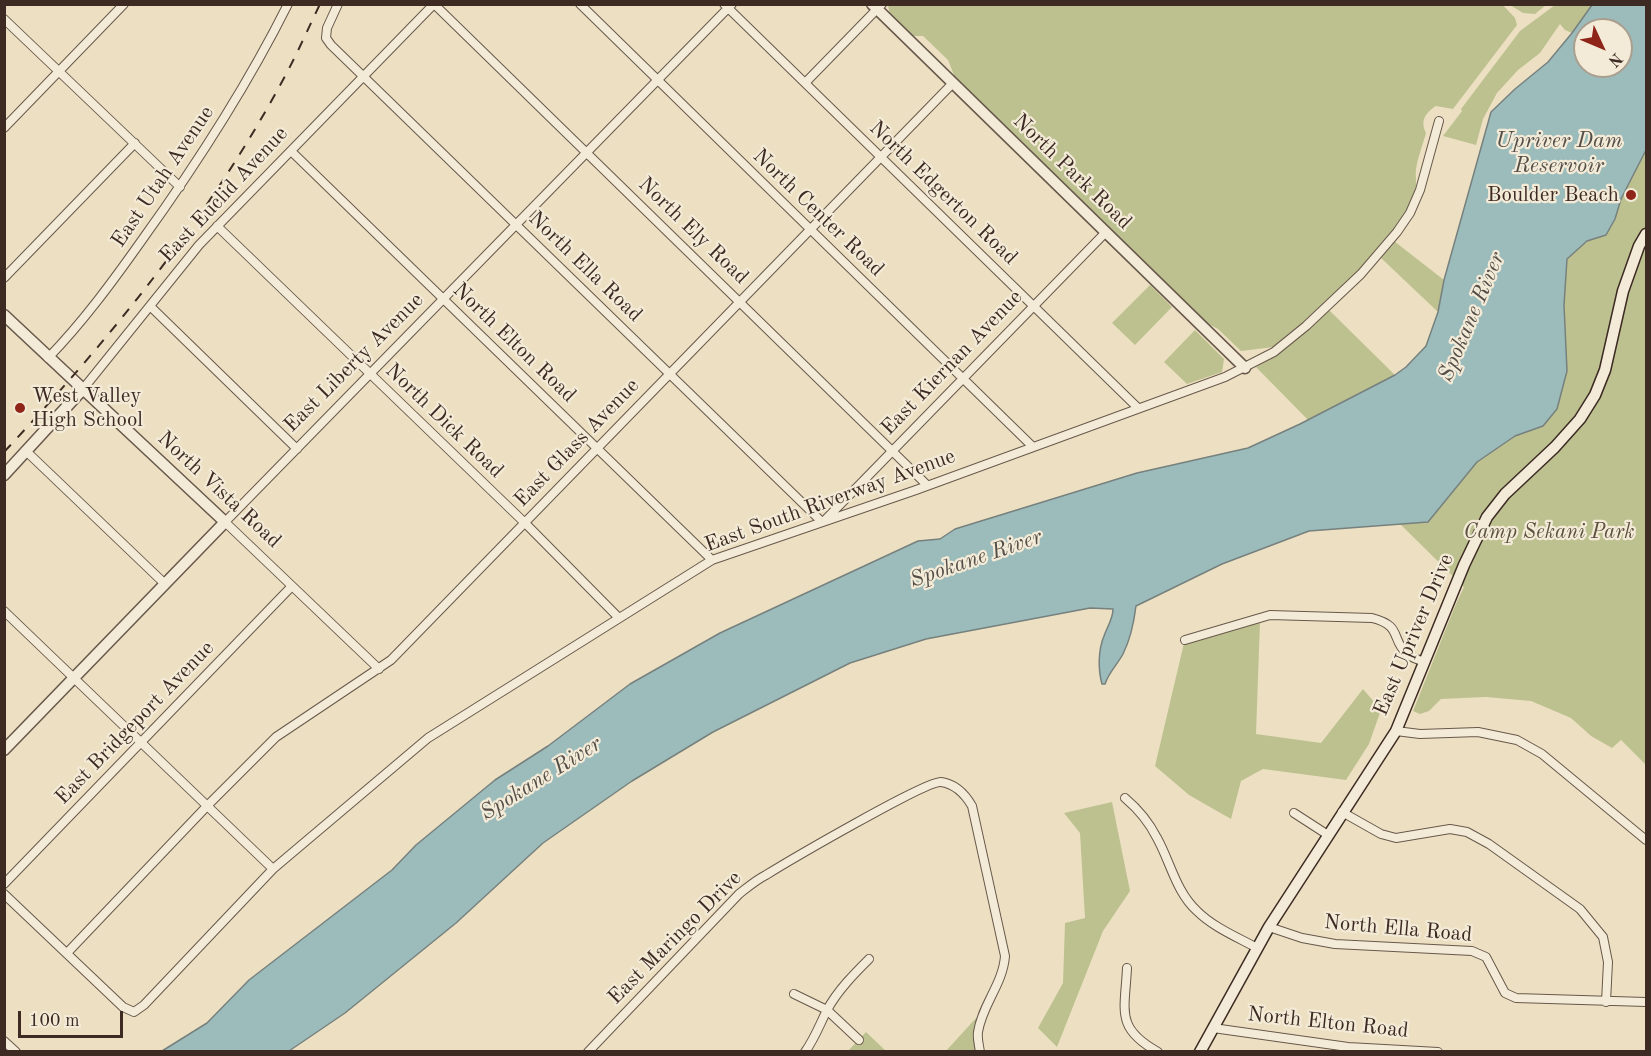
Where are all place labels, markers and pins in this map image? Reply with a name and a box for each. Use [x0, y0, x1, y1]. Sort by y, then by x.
place label: Boulder Beach [1487, 182, 1619, 208]
marker: Boulder Beach [1624, 188, 1638, 202]
place label: West Valley High School [32, 383, 143, 433]
marker: West Valley High School [13, 401, 27, 415]

